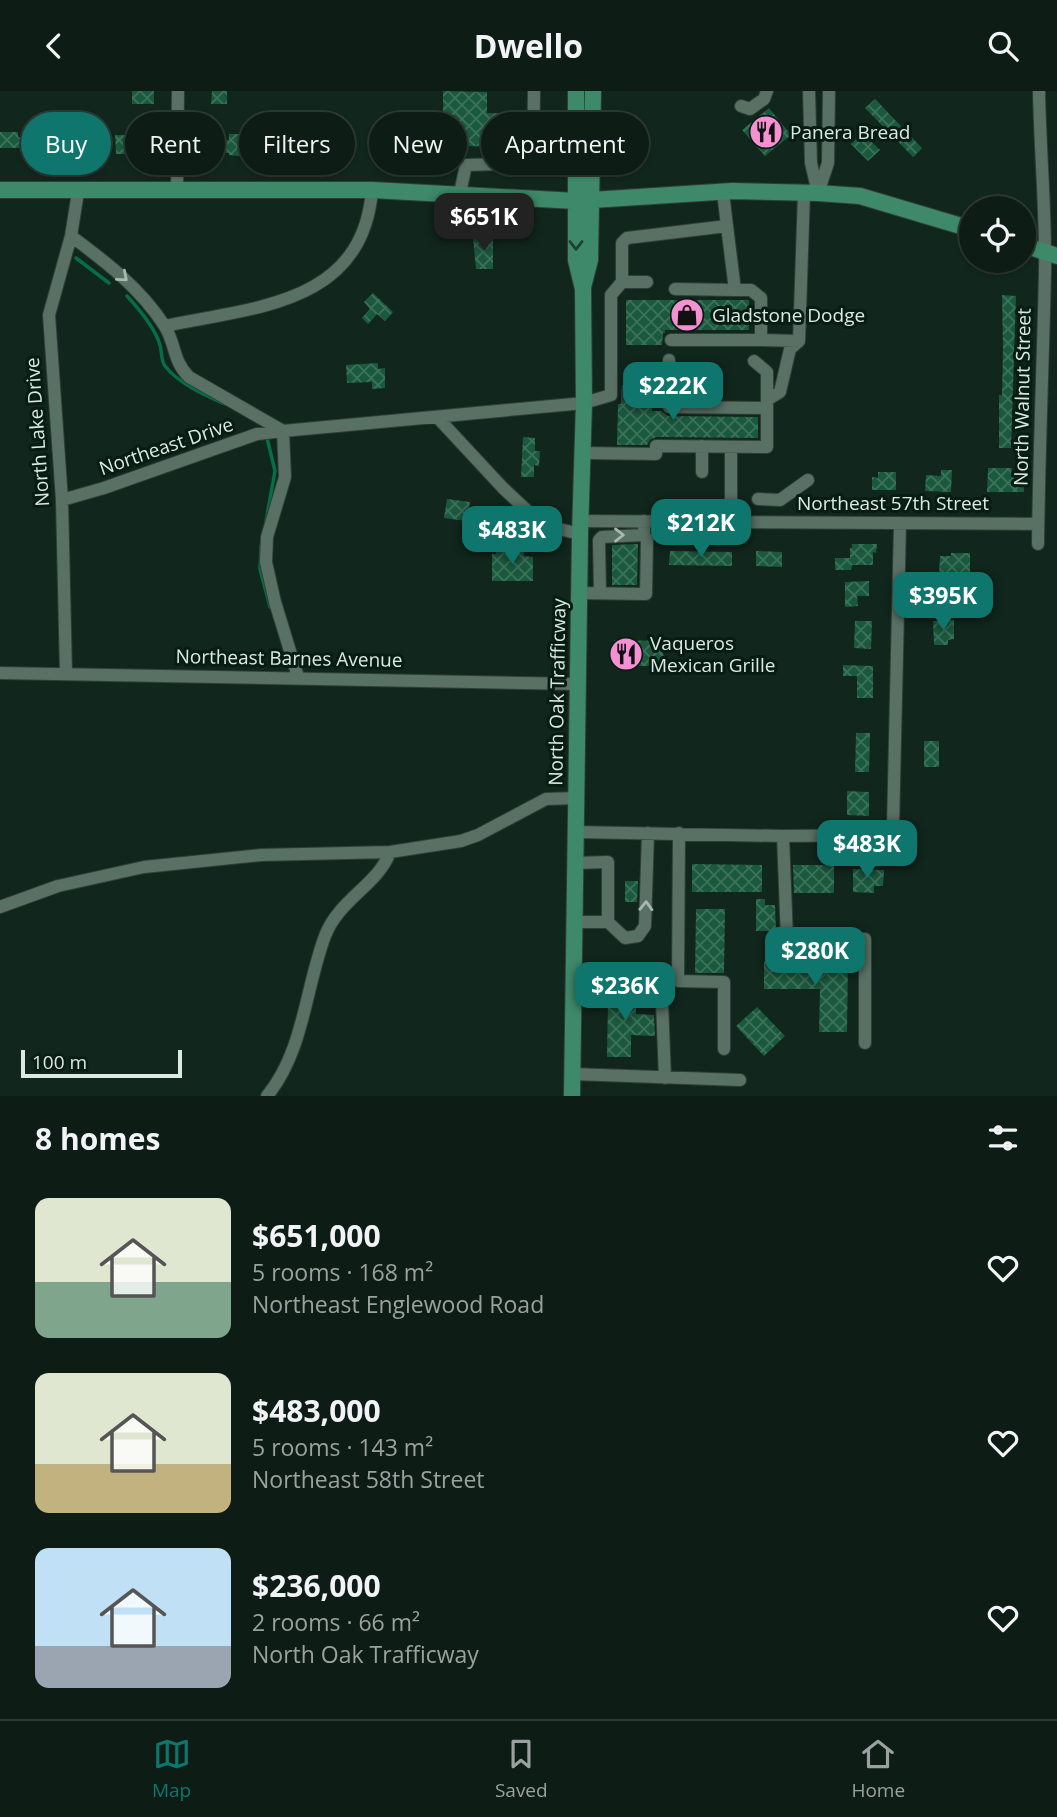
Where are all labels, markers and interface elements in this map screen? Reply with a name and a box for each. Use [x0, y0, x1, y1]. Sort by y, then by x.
text: Dwello [474, 24, 583, 67]
icon: back [35, 27, 73, 65]
icon: search [984, 27, 1022, 65]
chip: Buy [21, 112, 111, 175]
chip: Rent [125, 112, 225, 175]
chip: Filters [239, 112, 355, 175]
chip: New [369, 112, 467, 175]
chip: Apartment [481, 112, 649, 175]
restaurant icon: Panera Bread [747, 113, 785, 151]
place label: Panera Bread [790, 119, 910, 145]
pin: $651K [435, 193, 533, 253]
map controls [959, 196, 1036, 273]
button: locate [959, 196, 1036, 273]
text: $651K [450, 200, 518, 232]
one-way arrow [568, 241, 584, 251]
one-way arrow [114, 269, 127, 281]
shop icon: Gladstone Dodge [668, 296, 706, 334]
place label: Gladstone Dodge [712, 302, 865, 328]
street label: North Walnut Street [1007, 308, 1037, 486]
street label: North Lake Drive [19, 357, 55, 507]
pin: $222K [624, 363, 722, 422]
text: $222K [639, 369, 707, 401]
street label: Northeast Drive [95, 411, 237, 481]
street label: Northeast 57th Street [797, 490, 989, 516]
pin: $212K [652, 499, 750, 559]
text: $212K [667, 506, 735, 538]
pin: $483K [463, 507, 561, 566]
text: $483K [478, 513, 546, 545]
one-way arrow [614, 527, 624, 543]
pin: $395K [894, 573, 992, 632]
text: $395K [909, 579, 977, 611]
street label: North Oak Trafficway [542, 598, 572, 786]
place label: Vaqueros Mexican Grille [650, 630, 775, 678]
restaurant icon: Vaqueros Mexican Grille [607, 635, 645, 673]
street label: Northeast Barnes Avenue [175, 643, 403, 673]
pin: $483K [818, 821, 916, 880]
text: $483K [833, 827, 901, 859]
one-way arrow [638, 901, 654, 911]
pin: $280K [766, 927, 864, 987]
text: $280K [781, 934, 849, 966]
pin: $236K [576, 963, 674, 1022]
text: $236K [591, 969, 659, 1001]
scale bar [21, 1047, 182, 1079]
text: 100 m [32, 1049, 87, 1075]
text: 8 homes [35, 1118, 160, 1159]
icon: filters [984, 1119, 1022, 1157]
text: $651,000 [252, 1215, 381, 1256]
icon: home [91, 1226, 175, 1310]
icon: heart [984, 1249, 1022, 1287]
text: 5 rooms · 168 m² [252, 1256, 433, 1288]
text: Northeast Englewood Road [252, 1288, 544, 1320]
text: $483,000 [252, 1390, 381, 1431]
icon: home [91, 1401, 175, 1485]
icon: heart [984, 1424, 1022, 1462]
text: 5 rooms · 143 m² [252, 1431, 433, 1463]
text: Northeast 58th Street [252, 1463, 485, 1495]
text: $236,000 [252, 1565, 381, 1606]
icon: home [91, 1576, 175, 1660]
icon: heart [984, 1599, 1022, 1637]
text: 2 rooms · 66 m² [252, 1606, 420, 1638]
text: North Oak Trafficway [252, 1638, 479, 1670]
tab: Map [152, 1735, 191, 1803]
tab: Saved [495, 1735, 548, 1803]
tab: Home [851, 1735, 905, 1803]

